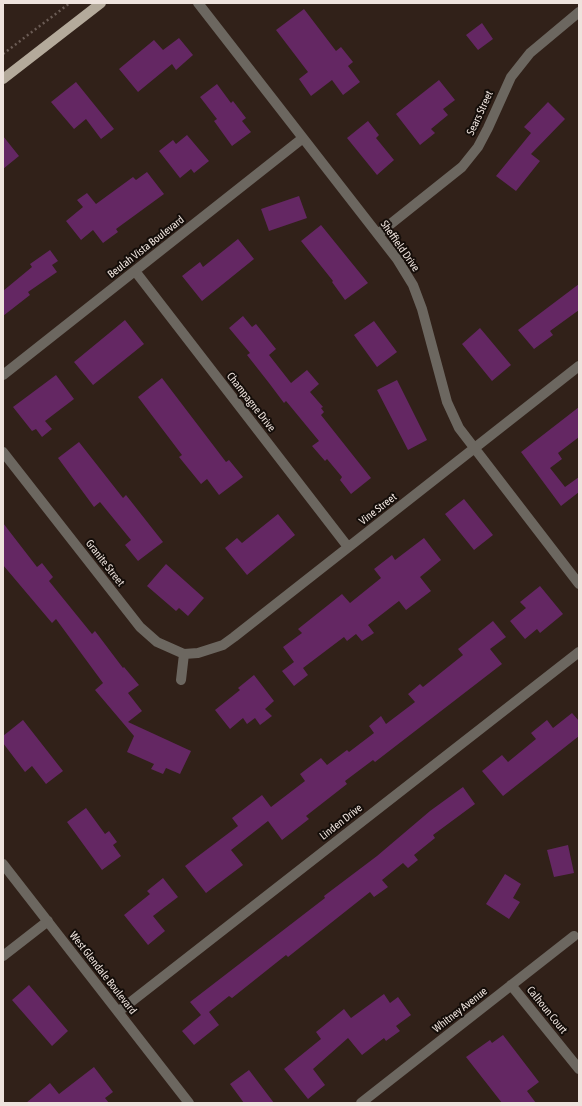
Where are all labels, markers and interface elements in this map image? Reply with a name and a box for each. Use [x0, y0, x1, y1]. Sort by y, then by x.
street label: Sears Street [464, 89, 496, 137]
street label: Beulah Vista Boulevard [105, 213, 187, 281]
street label: Sheffield Drive [378, 218, 422, 274]
street label: Champagne Drive [224, 370, 278, 434]
street label: Vine Street [357, 490, 399, 528]
street label: Granite Street [83, 537, 127, 589]
street label: Linden Drive [317, 801, 365, 843]
street label: West Glendale Boulevard [67, 929, 139, 1017]
street label: Calhoun Court [524, 984, 570, 1036]
street label: Whitney Avenue [430, 985, 490, 1035]

